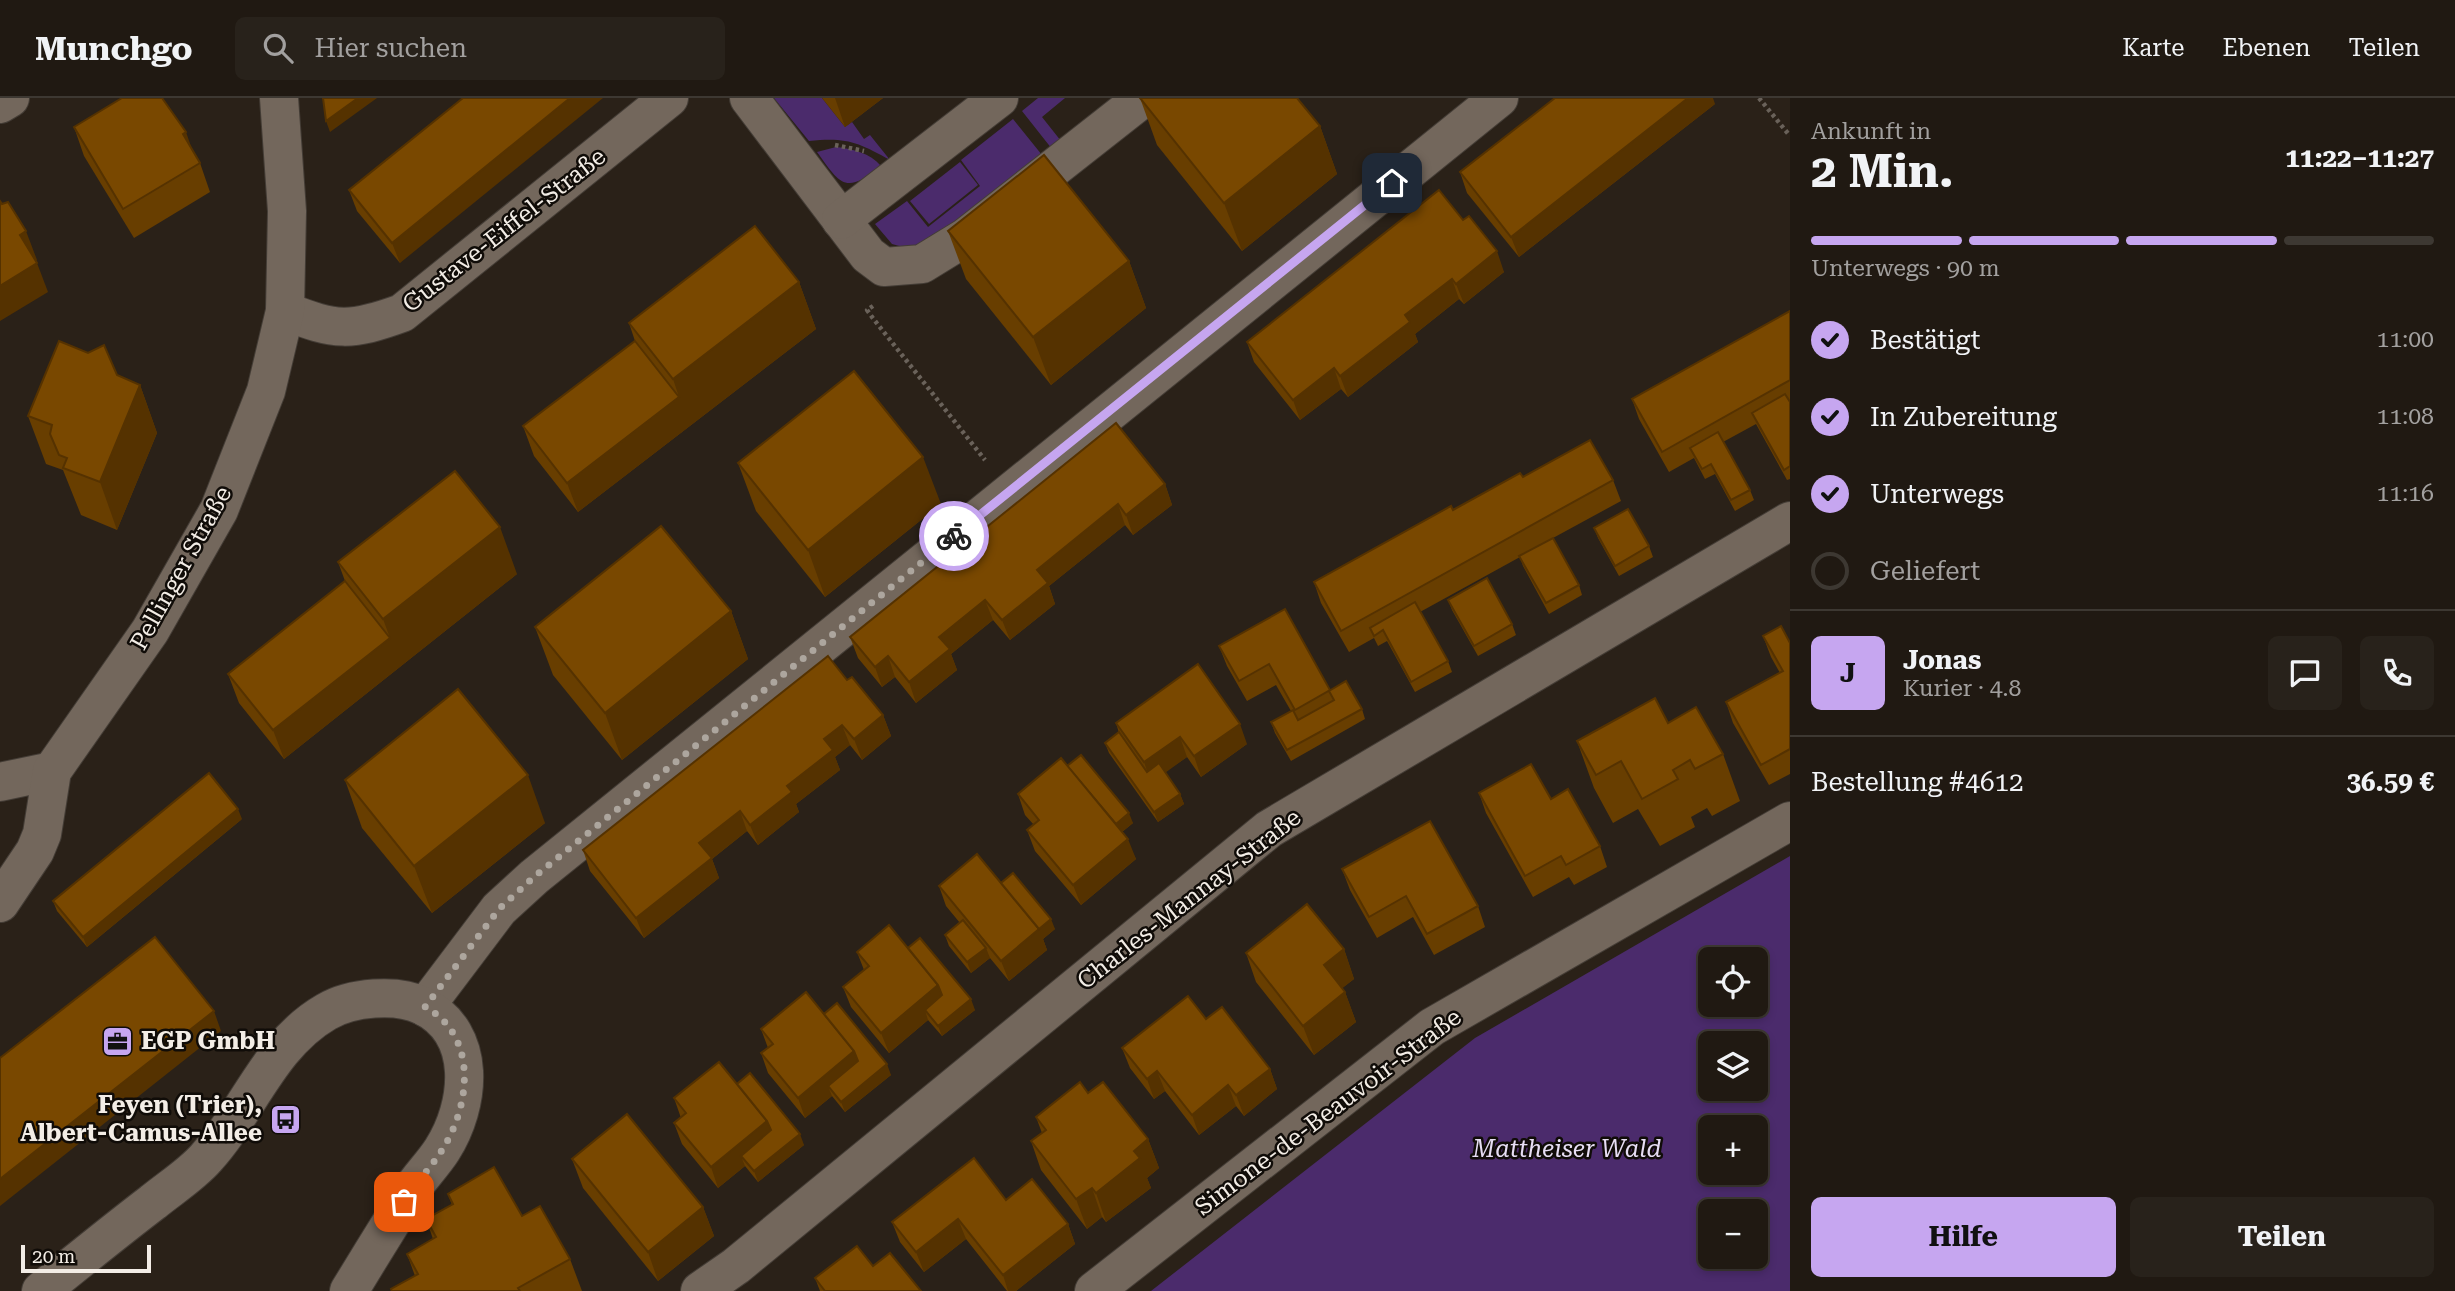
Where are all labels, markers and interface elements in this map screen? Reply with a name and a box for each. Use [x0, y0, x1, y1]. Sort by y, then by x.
search box [235, 17, 725, 80]
text: Munchgo [35, 29, 193, 68]
icon: search [259, 29, 297, 67]
text: Hier suchen [315, 33, 467, 63]
text: Karte [2122, 34, 2184, 62]
text: Ebenen [2222, 34, 2311, 62]
text: Teilen [2349, 34, 2420, 62]
text: Ankunft in [1811, 118, 1931, 145]
street label: Gustave-Eiffel-Straße [397, 142, 611, 318]
text: 11:22–11:27 [2285, 143, 2434, 173]
text: 2 Min. [1811, 144, 1953, 198]
pin [1362, 153, 1422, 213]
icon: home [1373, 164, 1411, 202]
text: Unterwegs · 90 m [1811, 255, 2000, 282]
icon: check [1811, 321, 1849, 359]
text: Bestätigt [1870, 325, 1980, 355]
text: 11:00 [2377, 326, 2434, 353]
icon: check [1811, 398, 1849, 436]
text: In Zubereitung [1870, 402, 2057, 432]
text: 11:08 [2377, 403, 2434, 430]
icon: check [1811, 475, 1849, 513]
text: Unterwegs [1870, 479, 2004, 509]
text: 11:16 [2377, 480, 2434, 507]
street label: Pellinger Straße [125, 481, 237, 655]
courier [919, 501, 989, 571]
icon: bike [935, 517, 973, 555]
text: Geliefert [1870, 556, 1980, 586]
button: chat [2268, 636, 2342, 710]
button: phone [2360, 636, 2434, 710]
text: Jonas [1903, 645, 1981, 675]
text: J [1840, 658, 1856, 688]
text: Kurier · 4.8 [1903, 675, 2021, 702]
text: Bestellung #4612 [1811, 767, 2024, 797]
text: 36.59 € [2346, 767, 2434, 797]
street label: Charles-Mannay-Straße [1072, 803, 1306, 995]
map controls [1698, 947, 1768, 1269]
button: locate [1698, 947, 1768, 1017]
street label: Simone-de-Beauvoir-Straße [1189, 1003, 1467, 1221]
office icon: EGP GmbH [101, 1024, 135, 1058]
place label: EGP GmbH [141, 1027, 275, 1055]
button: layers [1698, 1031, 1768, 1101]
place label: Feyen (Trier), Albert-Camus-Allee [20, 1091, 262, 1147]
bus stop icon: Feyen (Trier), Albert-Camus-Allee [268, 1102, 302, 1136]
button: + [1698, 1115, 1768, 1185]
park label: Mattheiser Wald [1472, 1135, 1661, 1163]
pin [374, 1172, 434, 1232]
icon: bag [385, 1183, 423, 1221]
button: Hilfe [1811, 1197, 2116, 1277]
button: Teilen [2130, 1197, 2434, 1277]
button: − [1698, 1199, 1768, 1269]
scale bar [21, 1242, 150, 1274]
text: 20 m [32, 1245, 75, 1268]

